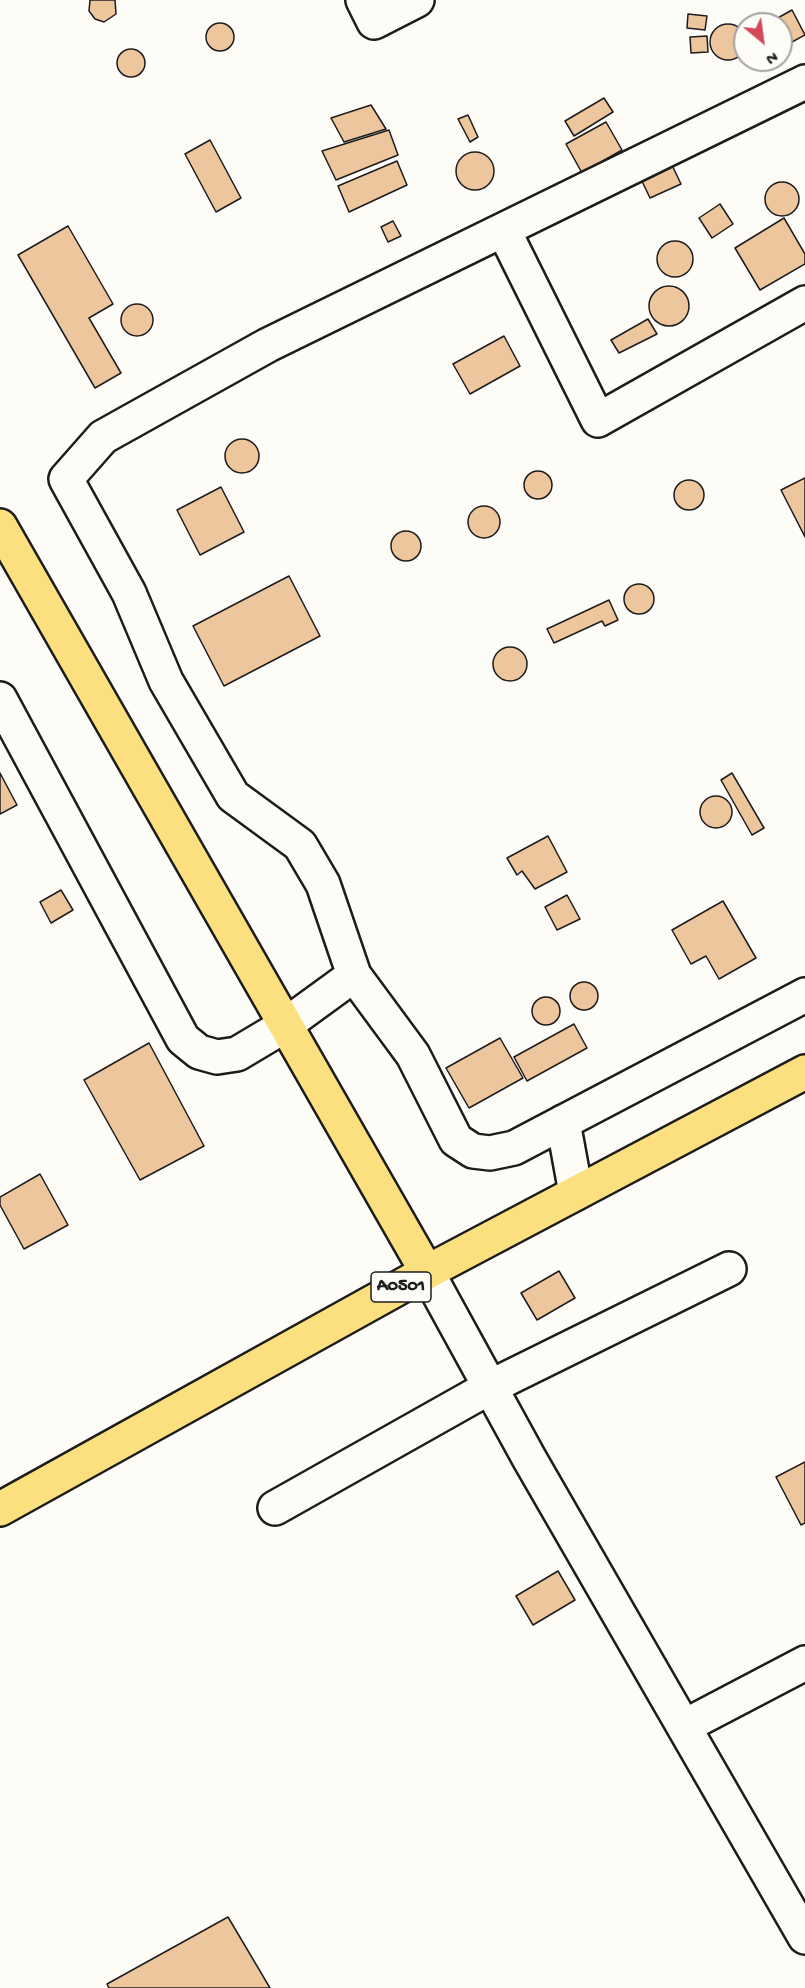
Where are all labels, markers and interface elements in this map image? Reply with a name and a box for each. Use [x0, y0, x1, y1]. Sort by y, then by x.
north arrow [733, 12, 793, 72]
text: N [762, 46, 780, 67]
road number: A0501 [371, 1272, 431, 1302]

